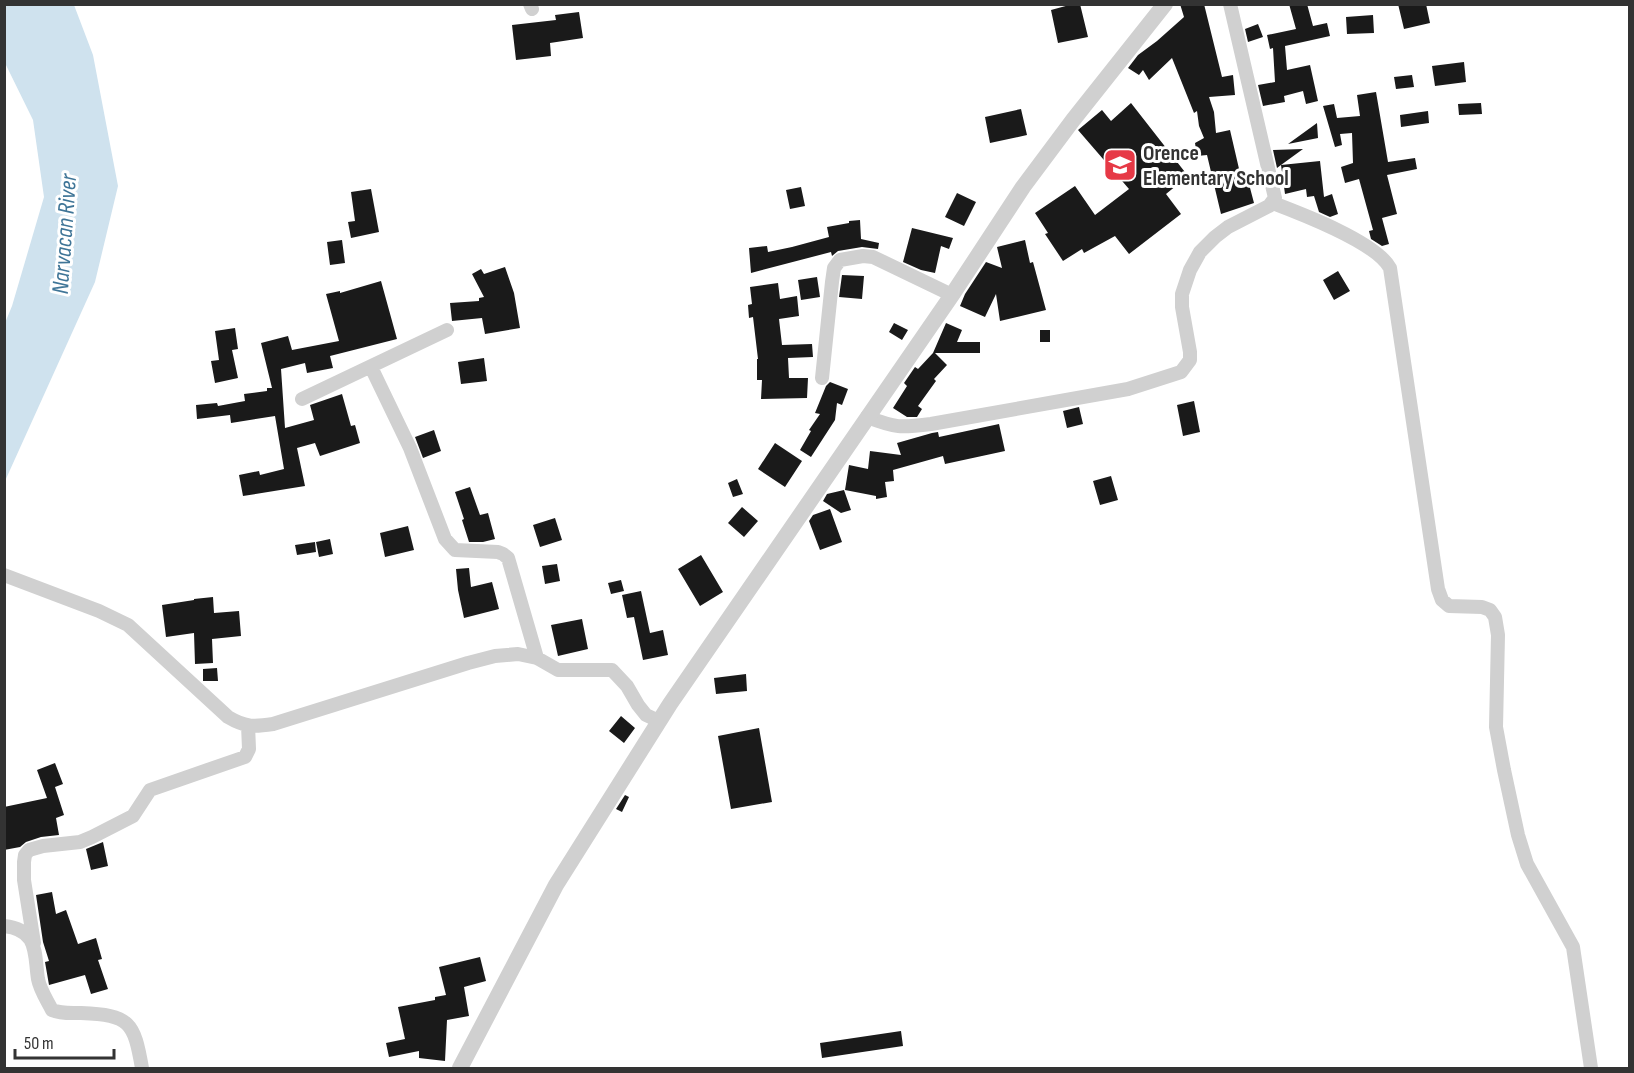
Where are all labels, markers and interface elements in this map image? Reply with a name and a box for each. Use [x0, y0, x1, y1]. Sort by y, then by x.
place label: Orence Elementary School [1143, 140, 1289, 192]
school or university icon: Orence Elementary School [1102, 147, 1138, 183]
water label: Narvacan River [46, 172, 83, 295]
scale bar [15, 1022, 114, 1060]
text: 50 m [24, 1033, 54, 1054]

